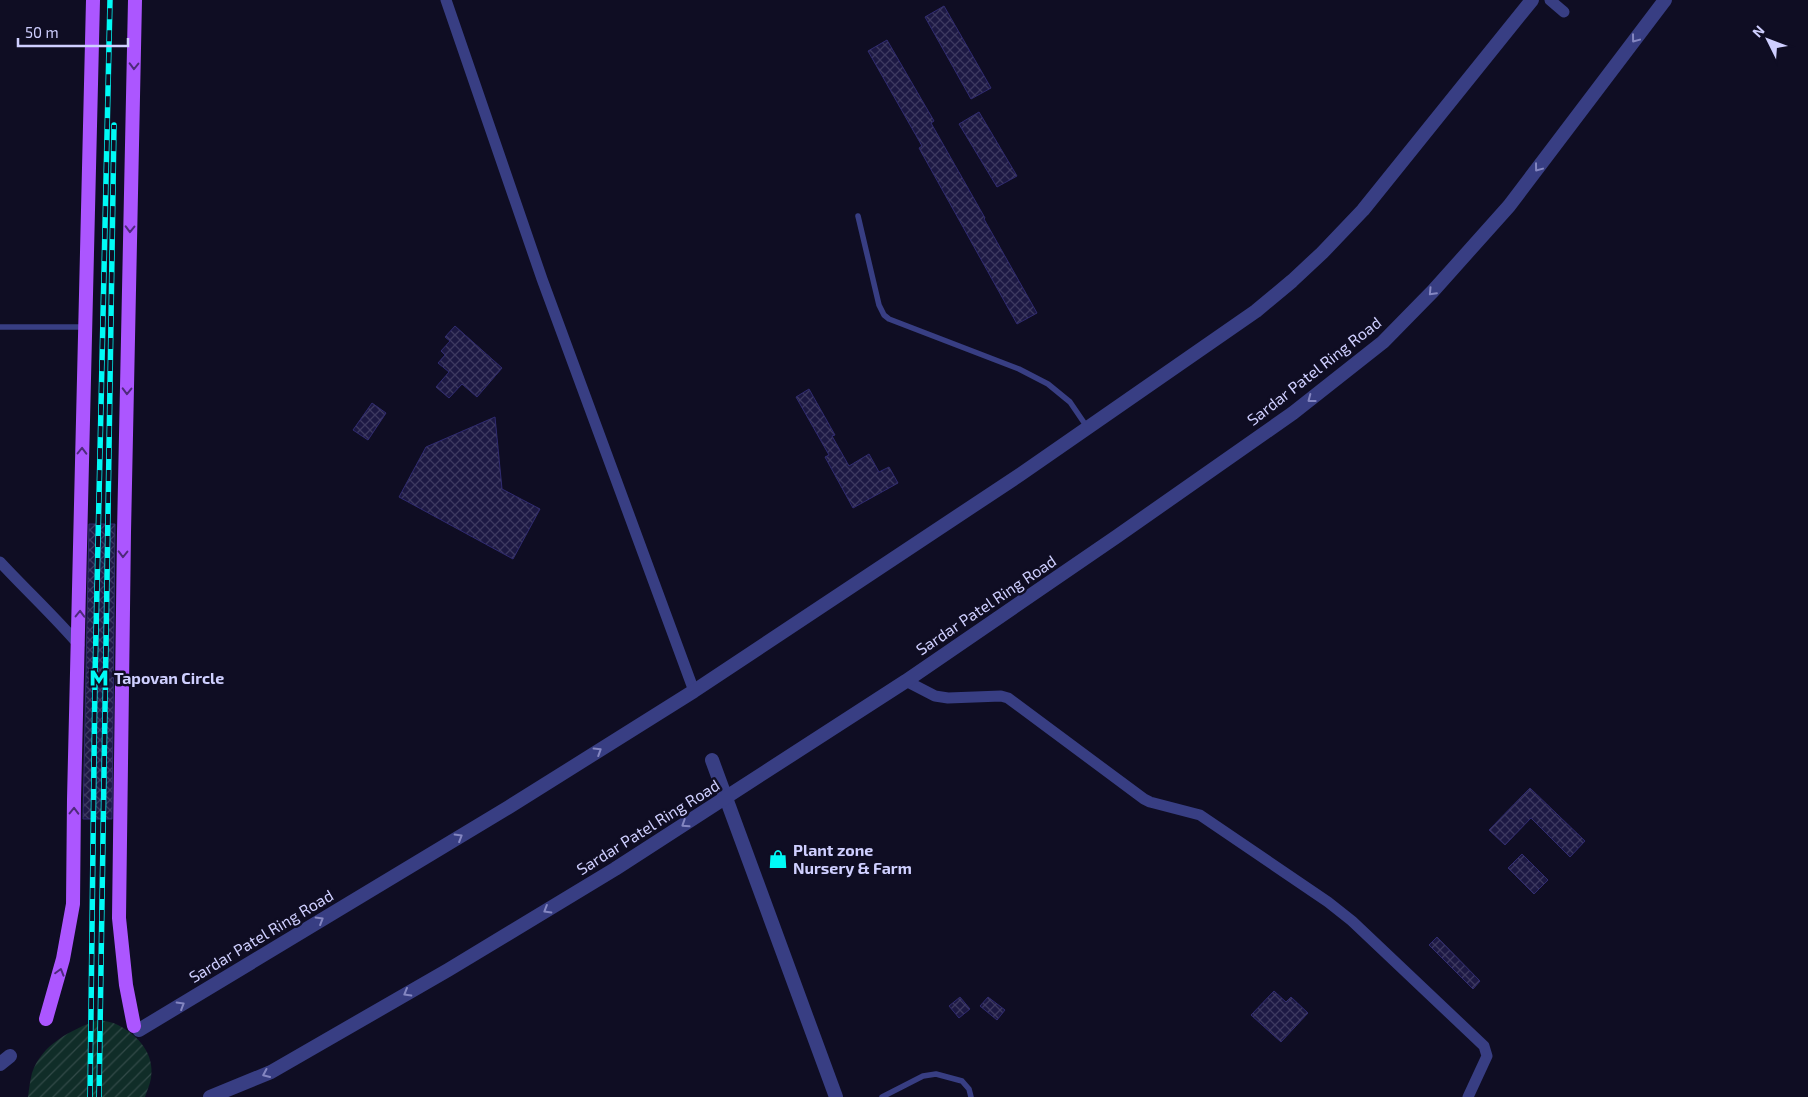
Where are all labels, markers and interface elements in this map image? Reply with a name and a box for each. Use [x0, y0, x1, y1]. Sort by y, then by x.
scale bar [18, 15, 128, 47]
north arrow [1743, 15, 1793, 65]
text: N [1748, 22, 1768, 40]
text: 50 m [25, 23, 59, 41]
one-way arrow [1633, 33, 1641, 42]
one-way arrow [129, 62, 139, 70]
one-way arrow [1535, 162, 1543, 171]
one-way arrow [125, 225, 136, 233]
one-way arrow [1429, 286, 1438, 295]
street label: Sardar Patel Ring Road [1243, 312, 1385, 429]
one-way arrow [122, 388, 132, 395]
one-way arrow [1307, 393, 1316, 402]
one-way arrow [77, 447, 87, 455]
one-way arrow [118, 550, 129, 558]
street label: Sardar Patel Ring Road [912, 551, 1059, 659]
one-way arrow [74, 610, 85, 618]
metro station icon: Tapovan Circle [88, 667, 110, 689]
place label: Tapovan Circle [114, 668, 224, 687]
one-way arrow [592, 748, 601, 758]
street label: Sardar Patel Ring Road [573, 775, 723, 878]
one-way arrow [69, 807, 79, 814]
one-way arrow [681, 818, 690, 828]
one-way arrow [454, 833, 463, 843]
place label: Plant zone Nursery & Farm [793, 840, 912, 878]
shop icon: Plant zone Nursery & Farm [767, 848, 789, 870]
street label: Sardar Patel Ring Road [185, 885, 336, 986]
one-way arrow [544, 904, 553, 914]
one-way arrow [315, 917, 324, 927]
one-way arrow [54, 969, 64, 977]
one-way arrow [404, 987, 413, 997]
one-way arrow [176, 1001, 185, 1011]
one-way arrow [262, 1067, 271, 1078]

